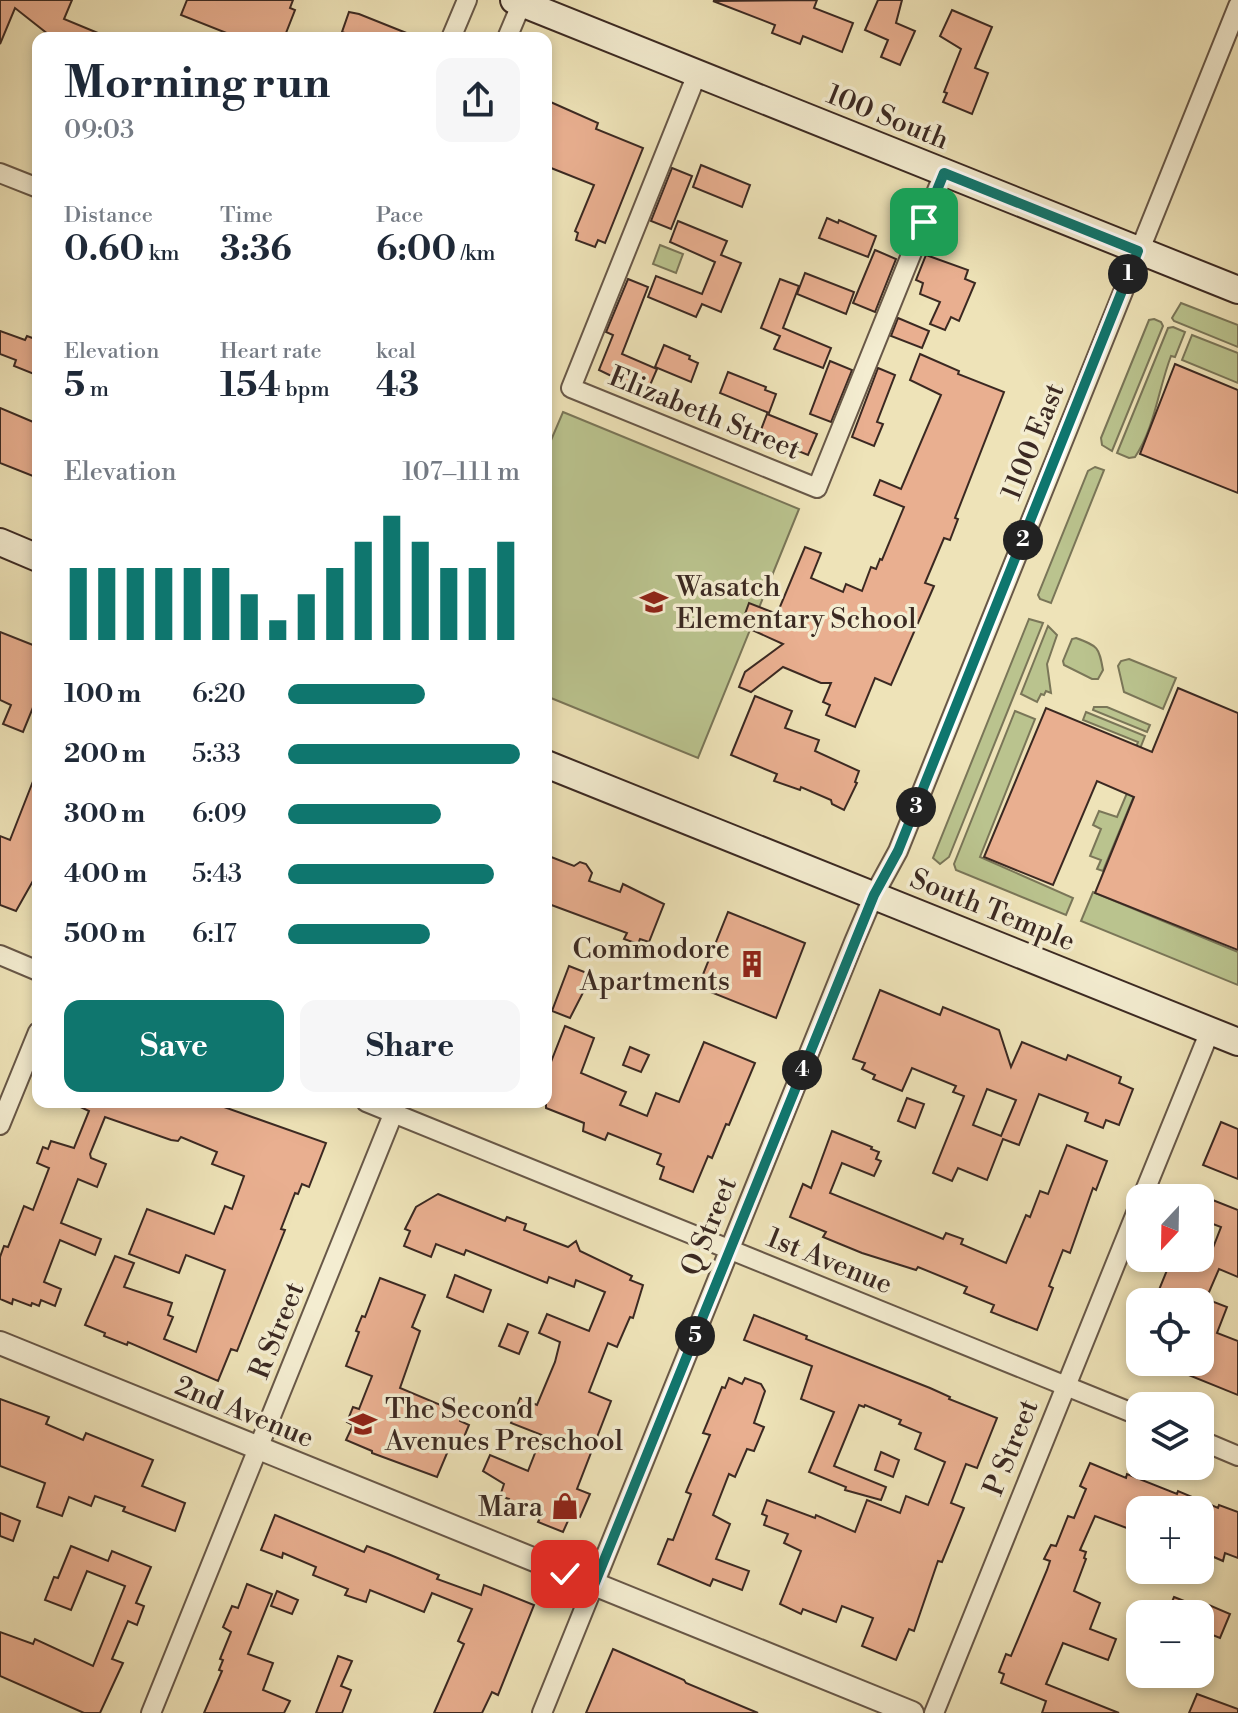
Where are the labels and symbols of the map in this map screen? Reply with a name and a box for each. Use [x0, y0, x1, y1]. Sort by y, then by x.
street label: 100 South [821, 77, 954, 158]
pin [890, 188, 958, 256]
pin: 1 [1108, 254, 1148, 294]
street label: Elizabeth Street [604, 359, 805, 468]
street label: 1100 East [994, 378, 1073, 505]
pin: 2 [1003, 520, 1043, 560]
place label: Wasatch Elementary School [675, 570, 917, 637]
school or university icon: Wasatch Elementary School [639, 587, 669, 617]
pin: 3 [896, 787, 936, 827]
street label: South Temple [905, 861, 1080, 959]
place label: Commodore Apartments [573, 932, 730, 999]
building icon: Commodore Apartments [737, 949, 767, 979]
pin: 4 [782, 1050, 822, 1090]
street label: Q Street [674, 1172, 745, 1281]
north arrow [1126, 1184, 1214, 1272]
street label: 1st Avenue [761, 1220, 897, 1302]
street label: R Street [242, 1277, 313, 1384]
pin: 5 [675, 1316, 715, 1356]
street label: 2nd Avenue [170, 1369, 319, 1456]
place label: The Second Avenues Preschool [384, 1392, 623, 1459]
street label: P Street [976, 1394, 1047, 1501]
school or university icon: The Second Avenues Preschool [348, 1409, 378, 1439]
place label: Mara [478, 1490, 544, 1525]
shop icon: Mara [550, 1491, 580, 1521]
pin [531, 1540, 599, 1608]

